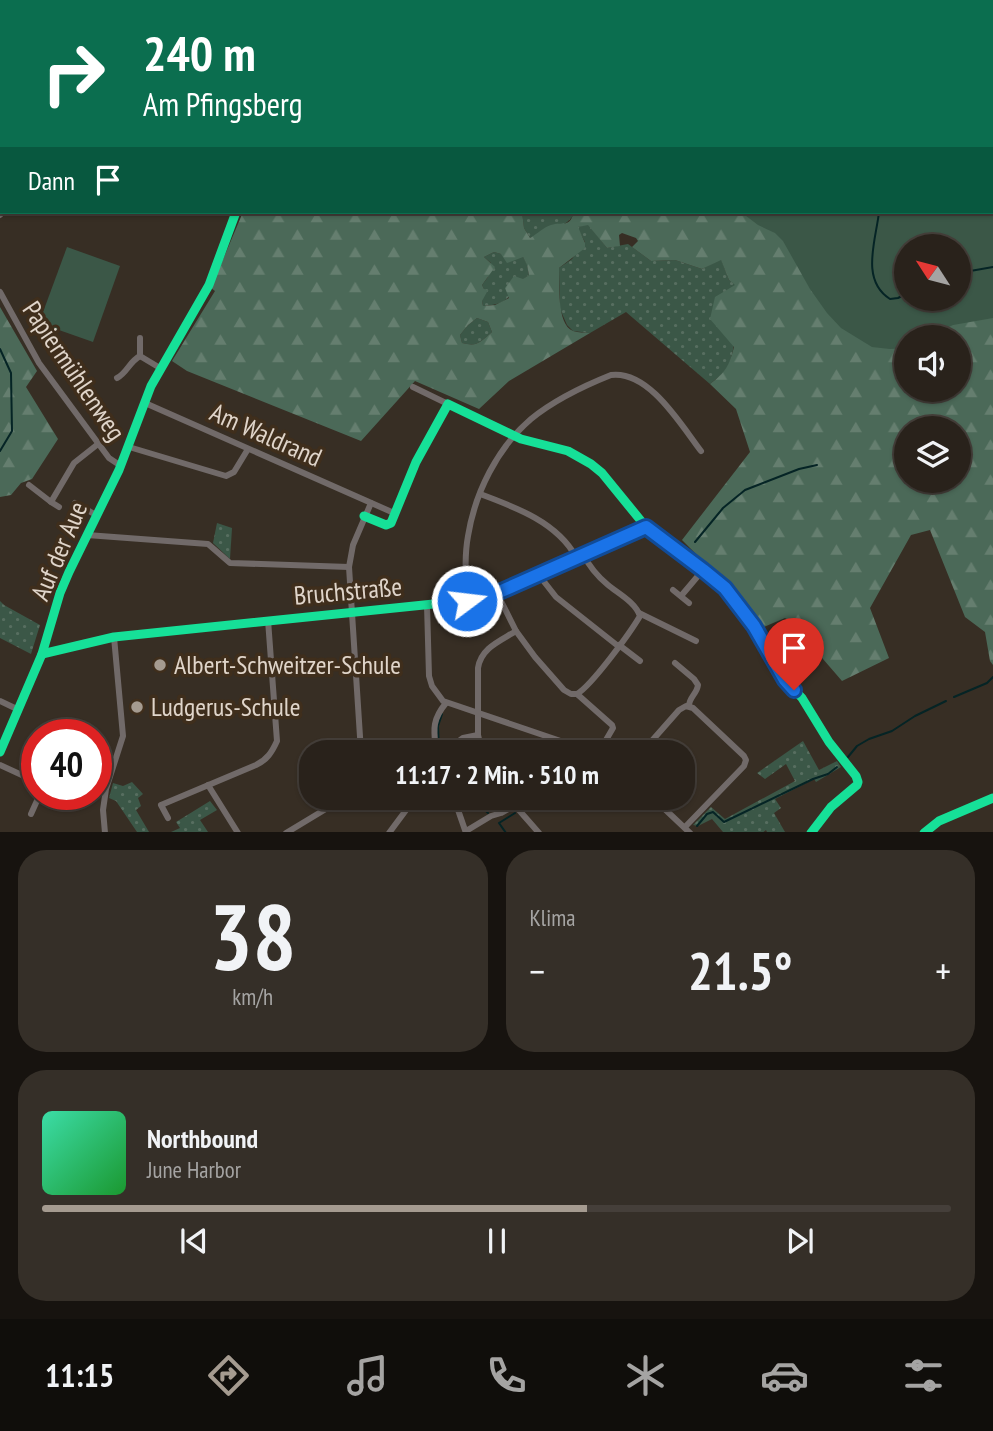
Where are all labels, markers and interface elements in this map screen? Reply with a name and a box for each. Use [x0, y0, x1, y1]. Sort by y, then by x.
text: 240 m [143, 21, 256, 85]
icon: right [28, 28, 119, 119]
text: Am Pfingsberg [143, 83, 303, 125]
icon: arrive [89, 161, 127, 199]
text: Dann [28, 164, 75, 197]
north arrow [894, 234, 971, 312]
map controls [894, 234, 971, 493]
street label: Papiermühlenweg [16, 295, 133, 447]
button: sound [894, 325, 971, 402]
street label: Am Waldrand [205, 395, 327, 474]
button: layers [894, 416, 971, 493]
street label: Auf der Aue [23, 496, 94, 605]
position arrow [430, 564, 504, 638]
street label: Bruchstraße [293, 569, 403, 612]
pin [764, 618, 824, 690]
icon: arrive [775, 629, 813, 667]
place label: Albert-Schweitzer-Schule [174, 648, 401, 681]
marker: Albert-Schweitzer-Schule [152, 657, 168, 673]
place label: Ludgerus-Schule [151, 690, 301, 723]
marker: Ludgerus-Schule [129, 699, 145, 715]
speed limit sign: 40 [21, 719, 112, 810]
text: 11:17 · 2 Min. · 510 m [395, 758, 599, 791]
text: 38 [209, 877, 296, 995]
text: Klima [530, 903, 575, 932]
text: 21.5° [688, 937, 793, 1004]
text: − [530, 946, 545, 995]
text: + [935, 946, 951, 995]
text: km/h [232, 982, 273, 1011]
text: Northbound [147, 1122, 258, 1155]
text: June Harbor [147, 1155, 241, 1184]
icon: previous [175, 1222, 213, 1260]
icon: pause [478, 1222, 516, 1260]
icon: next [781, 1222, 819, 1260]
icon: directions [204, 1351, 253, 1400]
icon: music [343, 1351, 392, 1400]
icon: phone [482, 1351, 531, 1400]
icon: climate [621, 1351, 670, 1400]
icon: car [760, 1351, 809, 1400]
icon: filters [899, 1351, 948, 1400]
text: 11:15 [45, 1354, 114, 1396]

